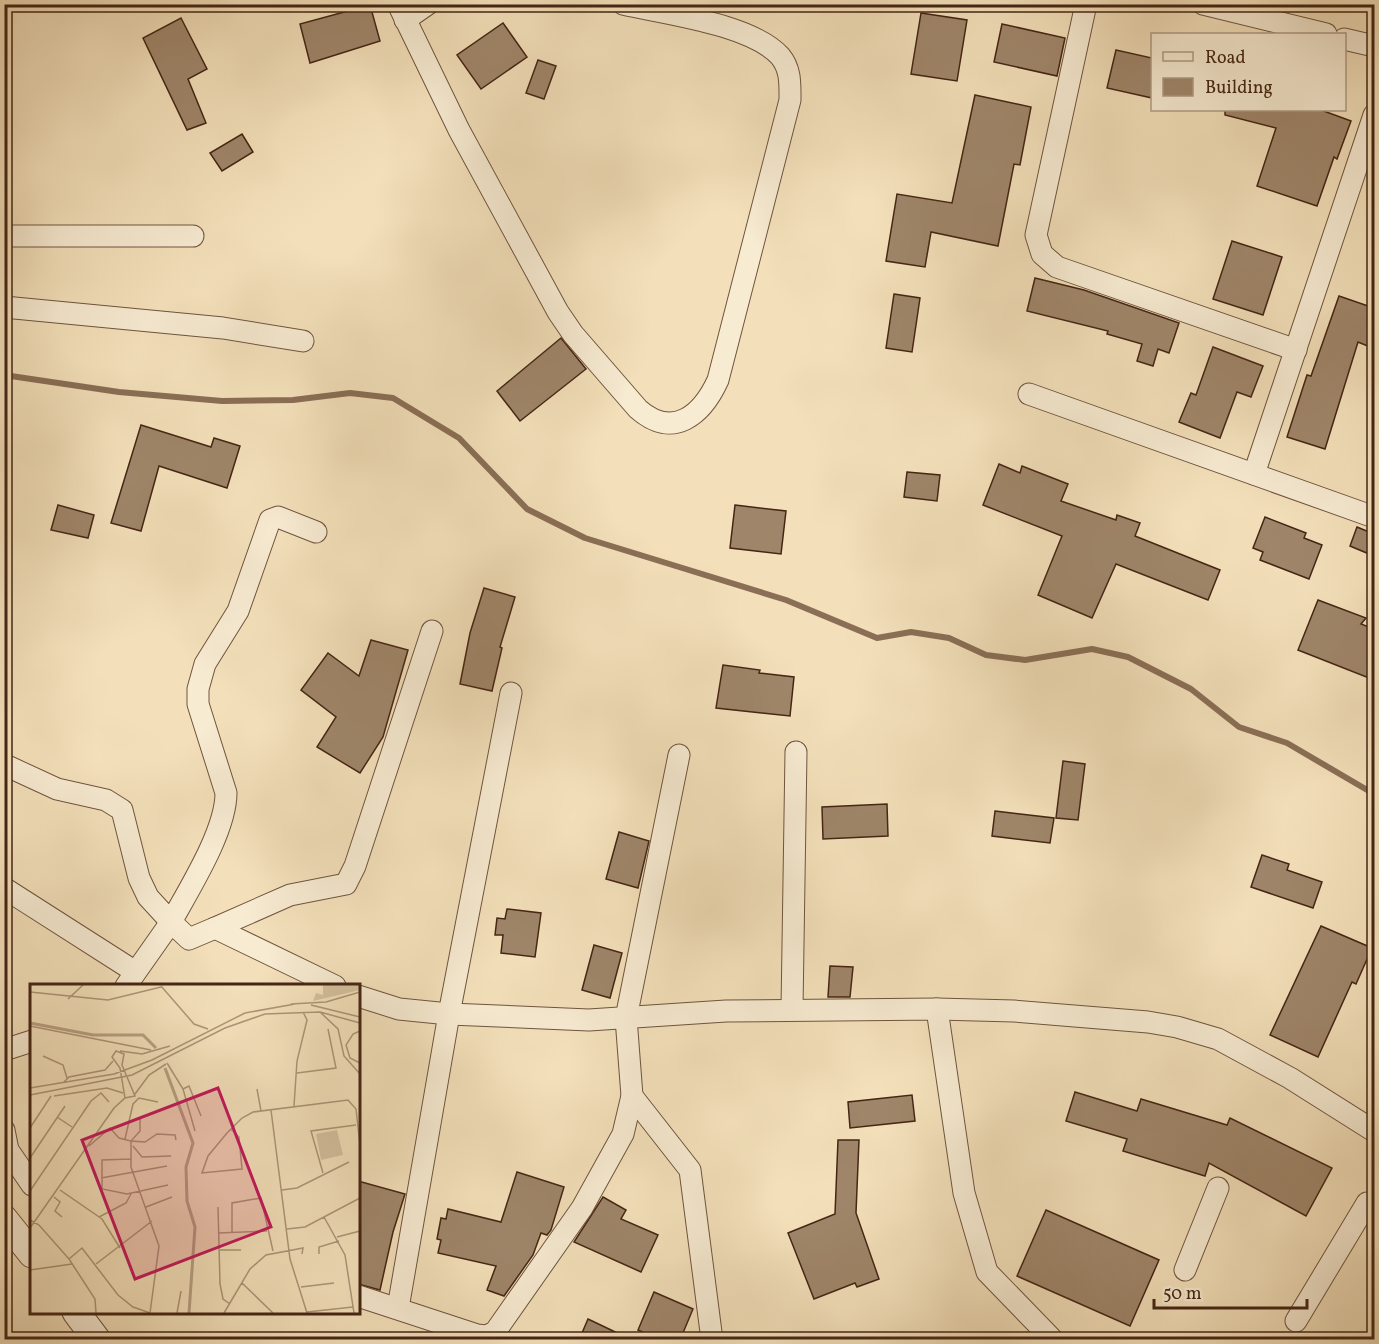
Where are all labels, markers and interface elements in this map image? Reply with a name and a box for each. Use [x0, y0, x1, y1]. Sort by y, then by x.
legend [1151, 33, 1346, 111]
text: Road [1205, 46, 1246, 71]
text: Building [1205, 76, 1273, 101]
inset map [30, 984, 360, 1314]
scale bar [1154, 1272, 1307, 1310]
text: 50 m [1163, 1282, 1202, 1307]

